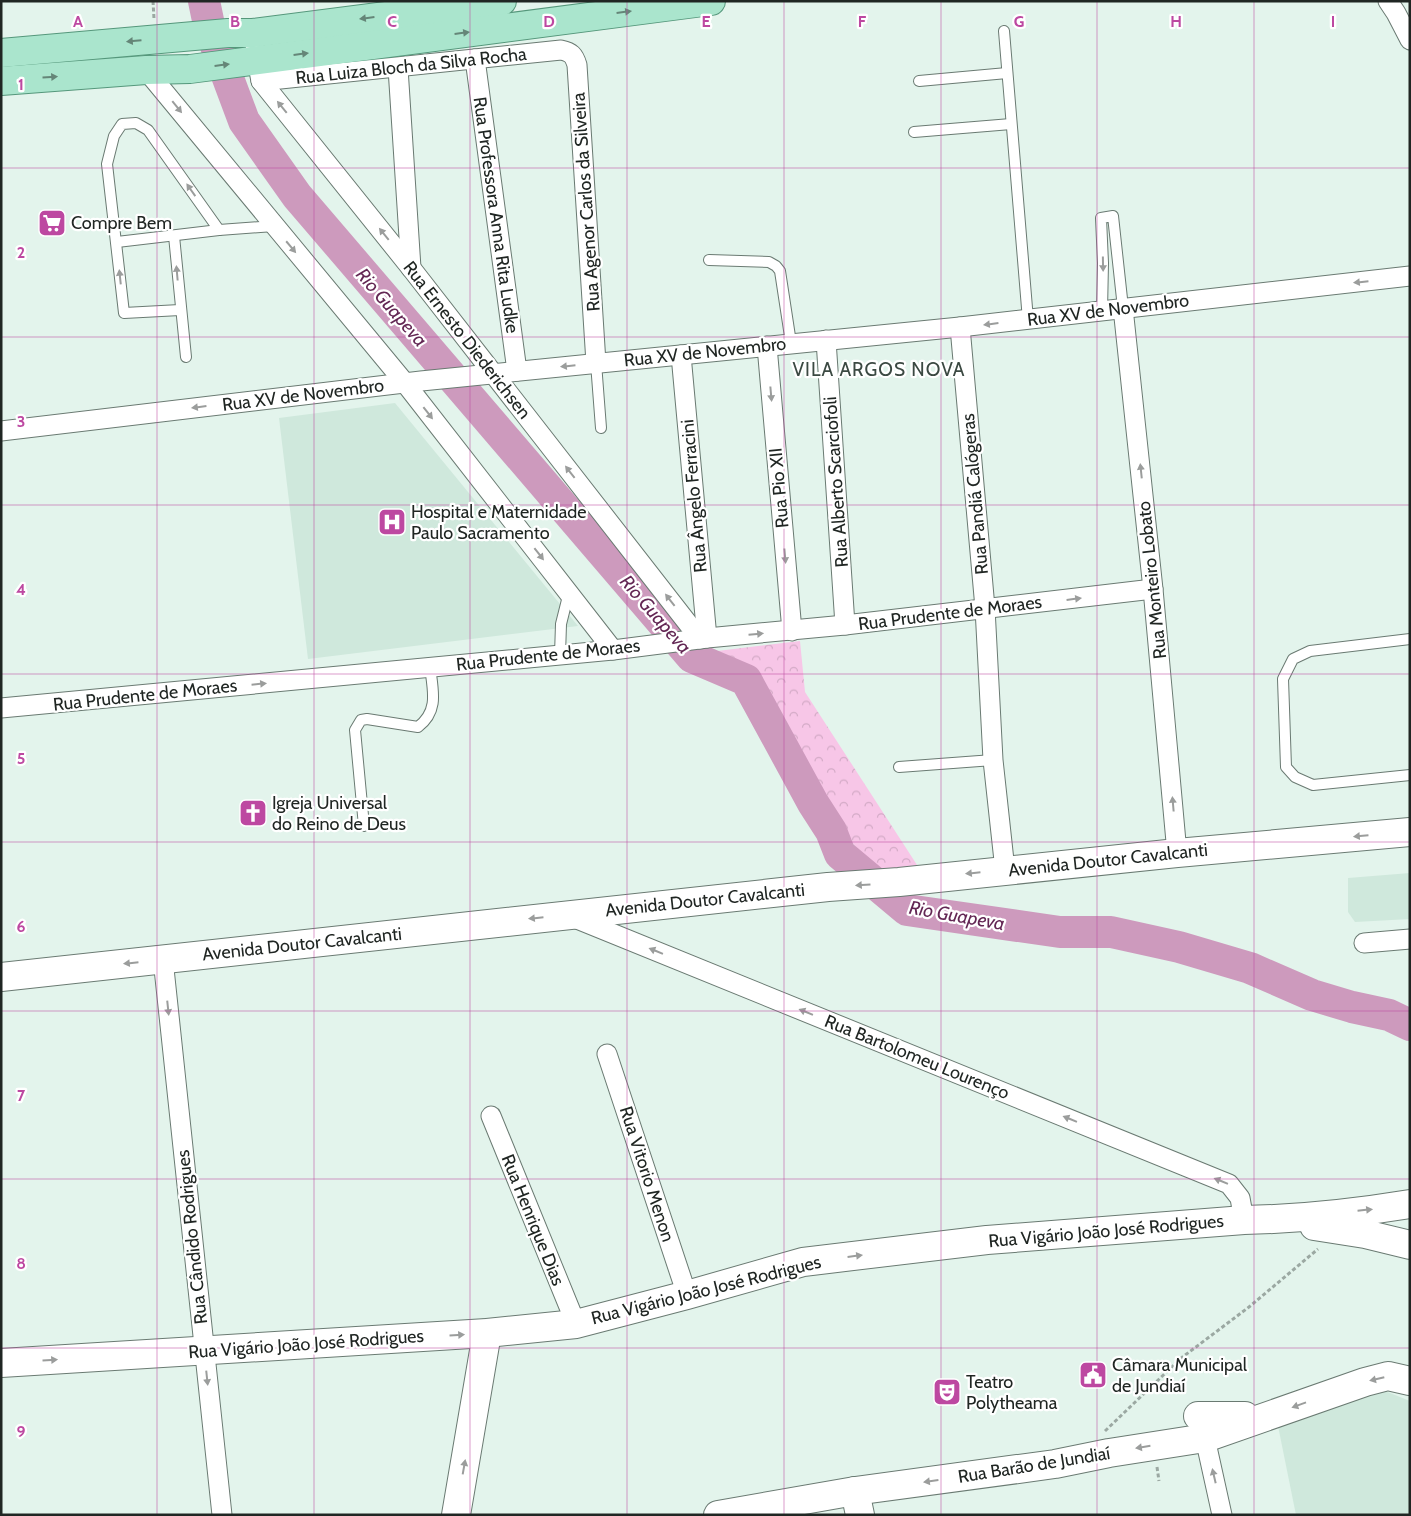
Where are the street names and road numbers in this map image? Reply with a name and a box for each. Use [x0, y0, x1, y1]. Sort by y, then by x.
street label: Rua Luiza Bloch da Silva Rocha [294, 43, 528, 89]
street label: Rua Agenor Carlos da Silveira [567, 91, 605, 312]
street label: Rua Professora Anna Rita Ludke [469, 95, 523, 335]
street label: Rua Ernesto Diederichsen [399, 257, 535, 423]
street label: Rua XV de Novembro [1026, 289, 1190, 331]
street label: Rua XV de Novembro [623, 333, 787, 371]
street label: Rua XV de Novembro [221, 374, 385, 416]
street label: Rua Alberto Scarciofoli [819, 396, 853, 568]
street label: Rua Pandiá Calógeras [957, 413, 993, 575]
street label: Rua Ângelo Ferracini [676, 418, 712, 574]
street label: Rua Pio XII [765, 447, 793, 529]
street label: Rua Monteiro Lobato [1133, 500, 1171, 660]
street label: Rua Prudente de Moraes [857, 591, 1043, 635]
street label: Rua Prudente de Moraes [455, 634, 641, 676]
street label: Rua Prudente de Moraes [52, 674, 238, 716]
street label: Avenida Doutor Cavalcanti [1007, 839, 1209, 881]
street label: Avenida Doutor Cavalcanti [604, 879, 806, 921]
street label: Avenida Doutor Cavalcanti [201, 923, 403, 965]
street label: Rua Bartolomeu Lourenço [821, 1010, 1013, 1104]
street label: Rua Vitorio Menon [615, 1103, 679, 1245]
street label: Rua Cândido Rodrigues [172, 1149, 212, 1325]
street label: Rua Henrique Dias [497, 1151, 569, 1289]
street label: Rua Vigário João José Rodrigues [987, 1210, 1225, 1252]
street label: Rua Vigário João José Rodrigues [589, 1251, 823, 1329]
street label: Rua Vigário João José Rodrigues [187, 1325, 425, 1363]
street label: Rua Barão de Jundiaí [956, 1442, 1112, 1488]

